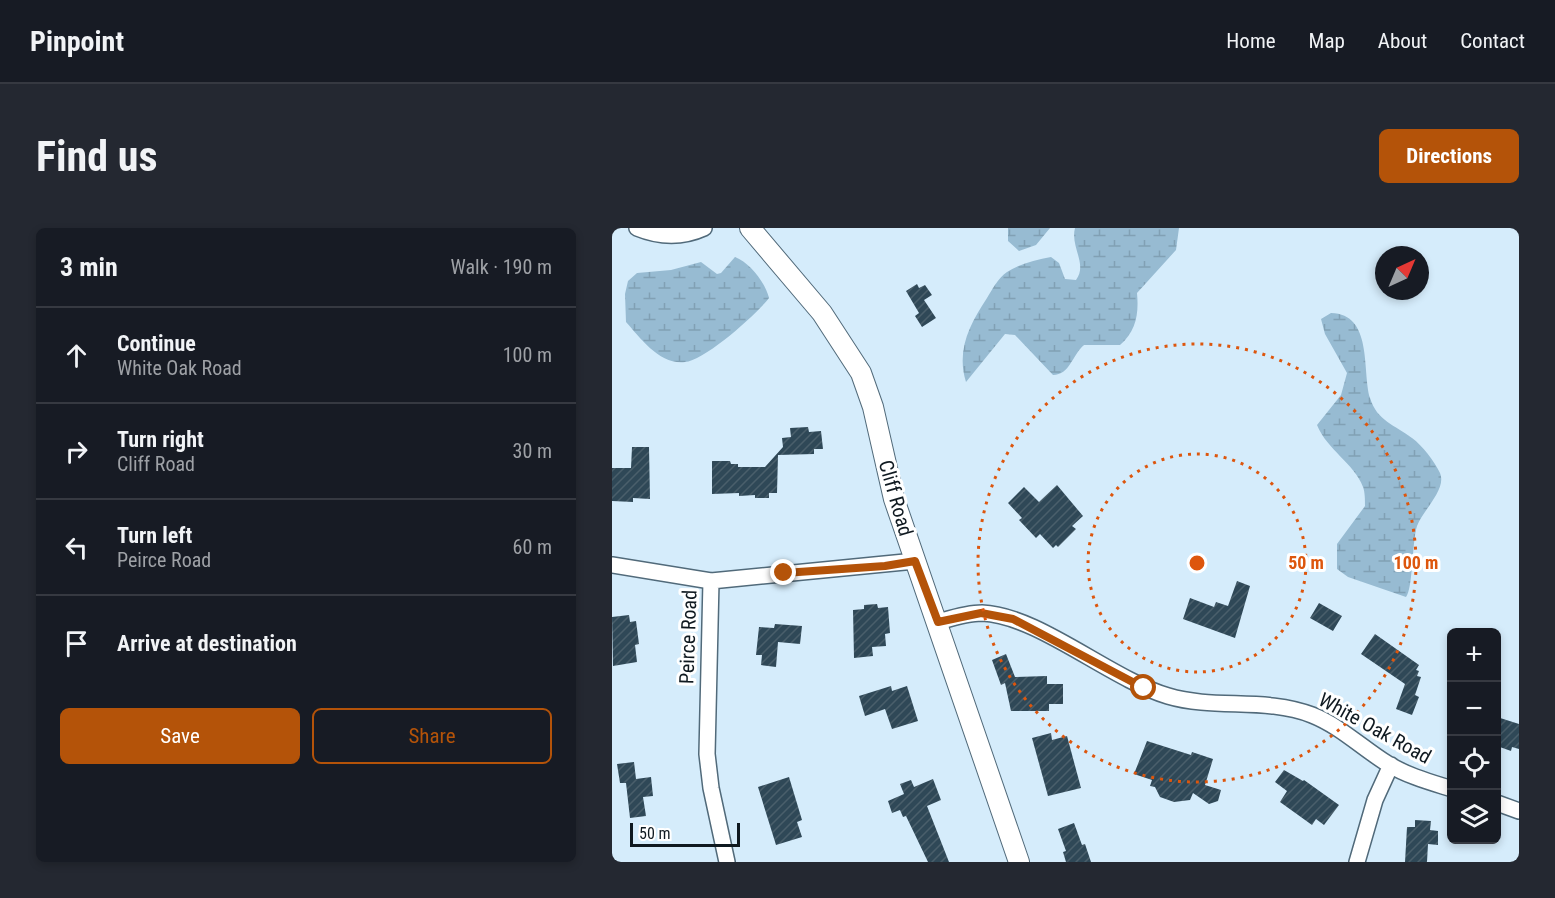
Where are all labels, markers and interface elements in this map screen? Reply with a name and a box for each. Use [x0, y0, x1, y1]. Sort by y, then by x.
text: Pinpoint [30, 25, 124, 58]
text: Home [1226, 29, 1276, 53]
text: Map [1309, 29, 1345, 53]
text: About [1378, 29, 1427, 53]
text: Contact [1460, 29, 1525, 53]
button: Directions [1379, 129, 1519, 183]
text: Find us [36, 132, 157, 181]
north arrow [1375, 246, 1429, 300]
text: 3 min [60, 252, 118, 282]
text: Walk · 190 m [451, 255, 552, 279]
text: Continue [117, 331, 196, 356]
icon: ahead [60, 339, 93, 372]
text: 100 m [503, 343, 552, 367]
text: White Oak Road [117, 356, 242, 380]
text: Turn right [117, 427, 204, 452]
icon: right [60, 435, 93, 468]
text: 30 m [513, 439, 552, 463]
text: Cliff Road [117, 452, 195, 476]
street label: Cliff Road [874, 457, 918, 539]
text: Turn left [117, 523, 192, 548]
icon: left [60, 531, 93, 564]
text: 60 m [513, 535, 552, 559]
text: Peirce Road [117, 548, 211, 572]
text: 50 m [1288, 552, 1324, 573]
text: 100 m [1394, 552, 1438, 573]
centre of rings [1187, 553, 1207, 573]
route end [770, 559, 796, 585]
street label: Peirce Road [674, 590, 702, 684]
icon: arrive [60, 627, 93, 660]
map controls [1447, 628, 1501, 844]
button: + [1447, 628, 1501, 682]
text: Arrive at destination [117, 631, 297, 656]
route start [1130, 674, 1156, 700]
button: − [1447, 682, 1501, 736]
street label: White Oak Road [1315, 687, 1435, 769]
button: Save [60, 708, 300, 764]
button: Share [312, 708, 552, 764]
button: locate [1447, 736, 1501, 790]
button: layers [1447, 790, 1501, 844]
scale bar [630, 820, 740, 848]
text: 50 m [639, 824, 671, 843]

